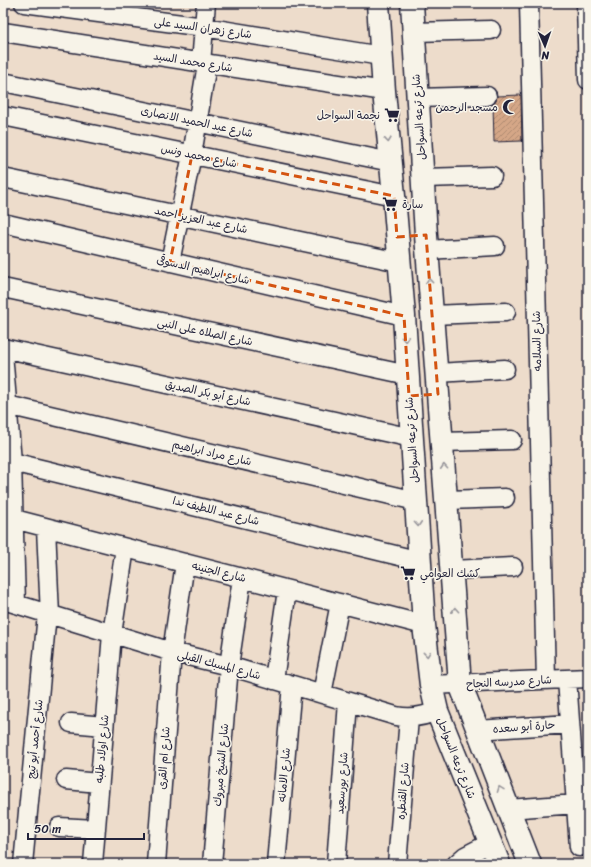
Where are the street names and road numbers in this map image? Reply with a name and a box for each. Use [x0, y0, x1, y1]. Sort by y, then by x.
street label: شارع زهران السيد على [153, 12, 253, 44]
street label: شارع محمد السيد [152, 46, 234, 78]
street label: شارع ترعه السواحل [407, 73, 431, 161]
street label: شارع عبد الحميد الانصارى [139, 101, 255, 143]
street label: شارع محمد ونس [159, 139, 239, 173]
street label: شارع عبد العزيز احمد [153, 201, 249, 239]
street label: شارع ابراهيم الدسوقى [155, 250, 251, 290]
street label: شارع السلامه [527, 311, 547, 371]
street label: شارع الصلاه على النبى [155, 313, 255, 351]
street label: شارع أبو بكر الصديق [164, 375, 252, 411]
street label: شارع ترعه السواحل [400, 396, 424, 484]
street label: شارع مراد ابراهيم [170, 435, 254, 471]
street label: شارع عبد اللطيف ندا [171, 491, 261, 531]
street label: شارع الجنينه [190, 556, 248, 588]
street label: شارع المسبك القبلى [175, 645, 263, 685]
street label: شارع مدرسه النجاح [466, 670, 552, 694]
street label: شارع أحمد أبو تيج [21, 698, 49, 780]
street label: شارع اولاد طلبه [90, 714, 114, 784]
street label: شارع ترعه السواحل [431, 714, 481, 802]
street label: حارة أبو سعده [492, 715, 556, 739]
street label: شارع الشيخ مبروك [208, 723, 234, 807]
street label: شارع ام القرى [152, 726, 176, 790]
street label: شارع الامانه [272, 747, 296, 803]
street label: شارع بورسعيد [330, 751, 354, 815]
street label: شارع القنطره [392, 761, 414, 821]

